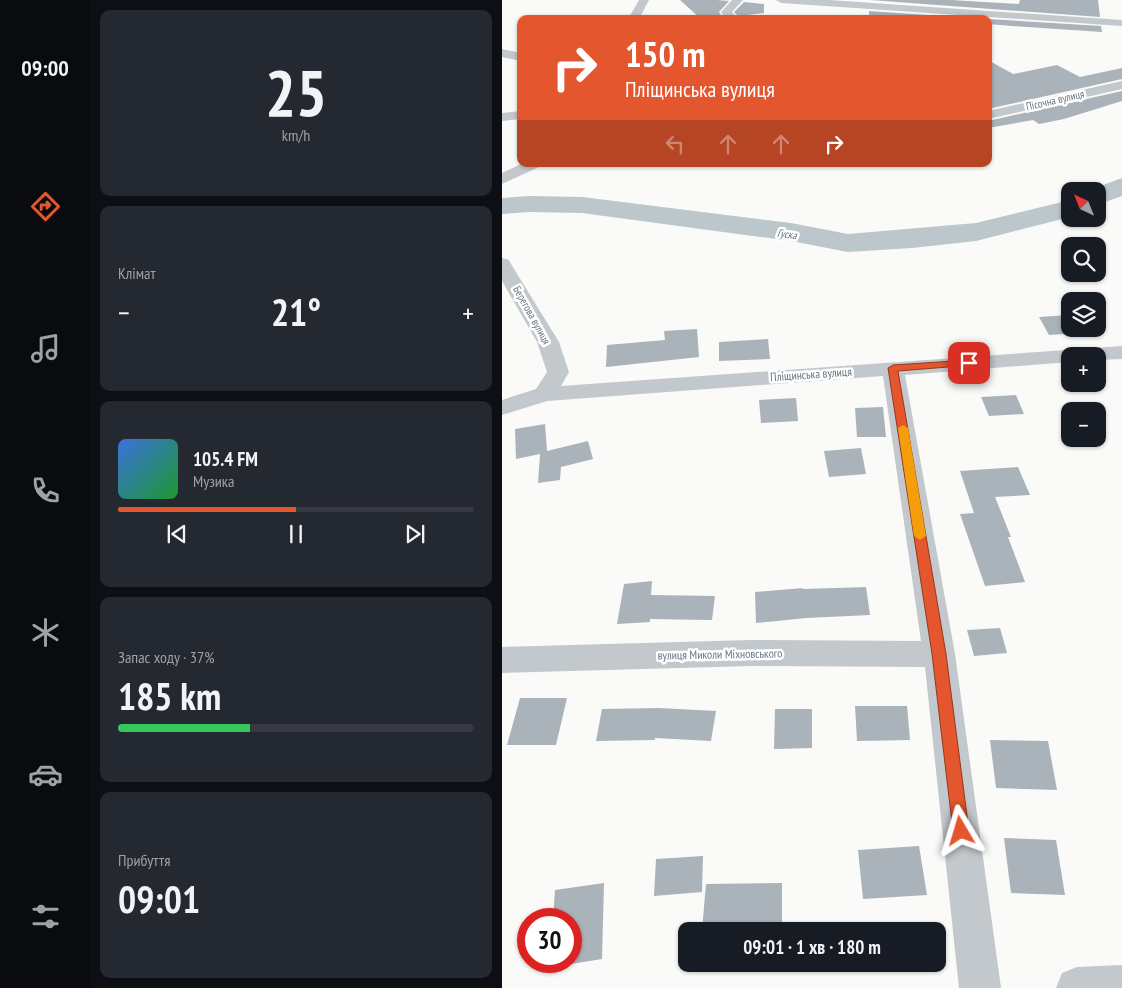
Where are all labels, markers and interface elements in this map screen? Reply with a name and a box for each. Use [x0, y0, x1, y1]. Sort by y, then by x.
text: 150 m [625, 31, 706, 77]
icon: right [542, 35, 607, 100]
text: 25 [265, 50, 327, 134]
text: 09:00 [21, 54, 69, 82]
text: Пліщинська вулиця [625, 75, 775, 103]
street label: Пісочна вулиця [1024, 87, 1086, 113]
text: km/h [282, 125, 310, 145]
icon: left [661, 130, 689, 158]
icon: ahead [714, 130, 742, 158]
icon: ahead [767, 130, 795, 158]
icon: right [820, 130, 848, 158]
north arrow [1061, 182, 1106, 228]
map controls [1061, 182, 1106, 447]
icon: directions [28, 189, 63, 224]
water label: Гуска [776, 226, 798, 242]
button: search [1061, 237, 1106, 282]
text: Клімат [118, 263, 156, 283]
street label: Берегова вулиця [510, 283, 554, 347]
text: 21° [271, 287, 321, 336]
button: layers [1061, 292, 1106, 337]
text: − [118, 294, 130, 331]
text: + [462, 294, 474, 331]
icon: music [28, 331, 63, 366]
pin [948, 342, 990, 384]
button: + [1061, 347, 1106, 392]
icon: arrive [955, 349, 983, 377]
street label: Пліщинська вулиця [770, 364, 853, 384]
button: − [1061, 402, 1106, 447]
text: 105.4 FM [193, 447, 258, 471]
text: Музика [193, 471, 234, 491]
icon: phone [28, 473, 63, 508]
icon: previous [163, 520, 191, 548]
icon: pause [282, 520, 310, 548]
icon: next [401, 520, 429, 548]
icon: climate [28, 615, 63, 650]
street label: вулиця Миколи Міхновського [658, 645, 782, 663]
text: Запас ходу · 37% [118, 647, 214, 667]
text: 185 km [118, 671, 221, 720]
icon: car [28, 757, 63, 792]
position arrow [934, 804, 986, 856]
text: Прибуття [118, 850, 170, 870]
text: 09:01 [118, 874, 200, 923]
icon: filters [28, 899, 63, 934]
speed limit sign: 30 [517, 908, 582, 973]
text: 09:01 · 1 хв · 180 m [743, 935, 881, 959]

